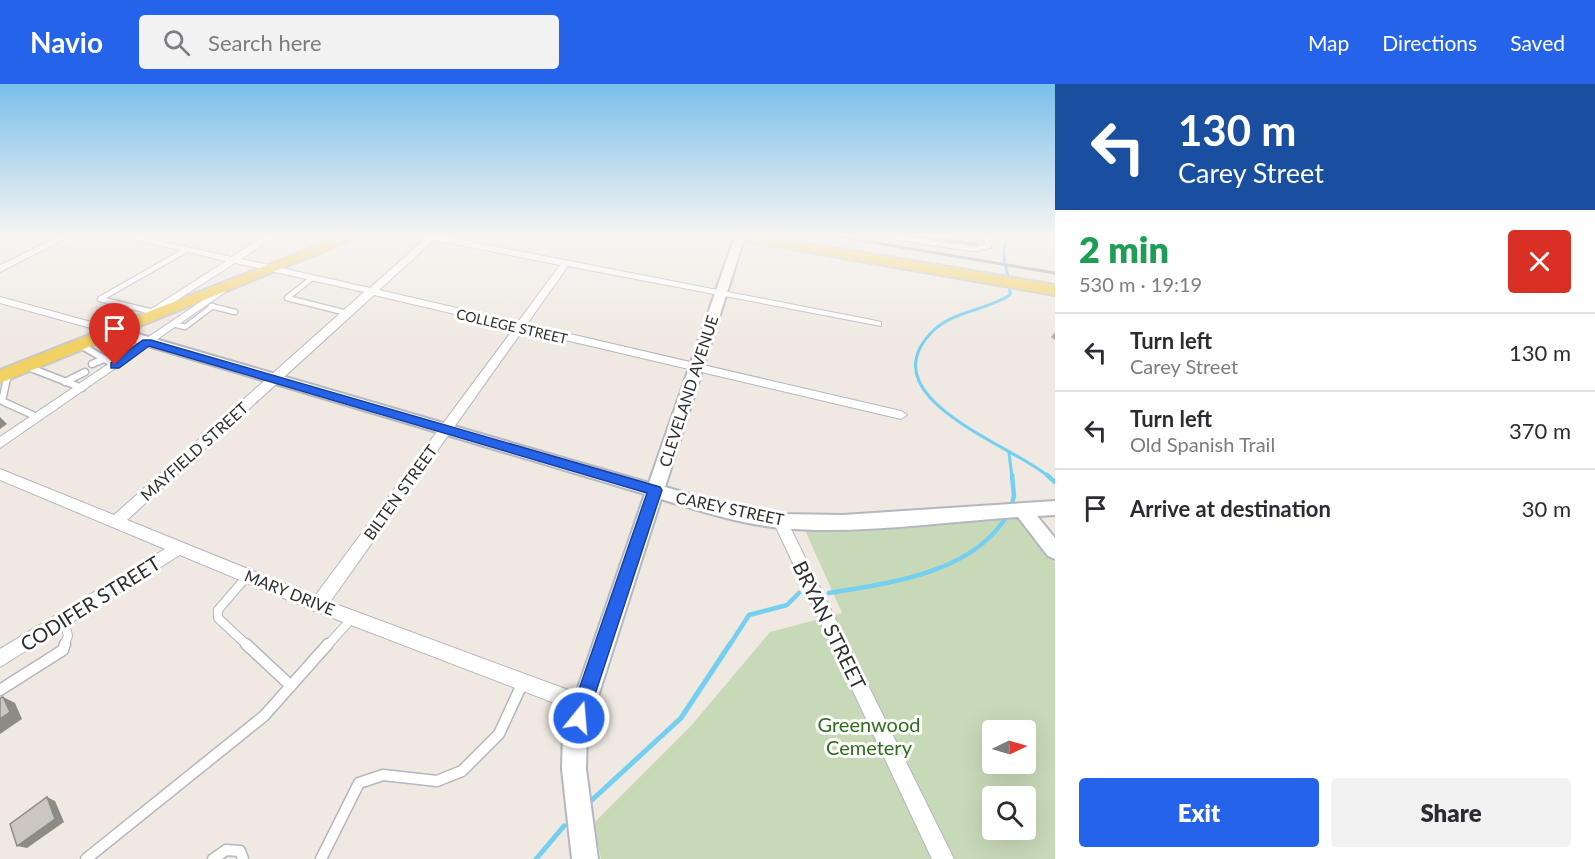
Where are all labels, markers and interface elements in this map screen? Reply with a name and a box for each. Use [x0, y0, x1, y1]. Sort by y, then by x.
search box [139, 15, 559, 69]
text: Navio [30, 25, 103, 59]
icon: search [160, 26, 193, 59]
text: Search here [208, 29, 322, 56]
text: Map [1308, 30, 1349, 55]
text: Directions [1382, 30, 1477, 55]
text: Saved [1510, 30, 1565, 55]
text: 130 m [1178, 105, 1296, 155]
icon: left [1079, 108, 1157, 186]
text: Carey Street [1178, 156, 1324, 189]
text: 2 min [1079, 227, 1169, 271]
button: close [1508, 230, 1571, 293]
text: 530 m · 19:19 [1079, 272, 1202, 296]
pin [89, 303, 140, 365]
street label: COLLEGE STREET [455, 305, 570, 347]
icon: arrive [98, 312, 131, 345]
street label: CLEVELAND AVENUE [654, 313, 722, 469]
text: Turn left [1130, 327, 1212, 354]
icon: left [1079, 336, 1112, 369]
text: 130 m [1509, 339, 1571, 366]
text: Carey Street [1130, 354, 1238, 378]
street label: MAYFIELD STREET [136, 397, 252, 504]
text: Turn left [1130, 405, 1212, 432]
icon: left [1079, 414, 1112, 447]
text: 370 m [1509, 417, 1571, 444]
text: Old Spanish Trail [1130, 432, 1275, 456]
street label: BILTEN STREET [359, 440, 441, 543]
street label: CAREY STREET [674, 487, 786, 529]
icon: arrive [1079, 492, 1112, 525]
text: Arrive at destination [1130, 495, 1331, 522]
text: 30 m [1522, 495, 1571, 522]
street label: CODIFER STREET [16, 550, 165, 656]
street label: BRYAN STREET [789, 557, 872, 693]
street label: MARY DRIVE [242, 565, 338, 619]
position arrow [547, 686, 611, 750]
park label: Greenwood Cemetery [818, 712, 921, 759]
north arrow [982, 720, 1036, 774]
map controls [982, 720, 1036, 840]
button: Exit [1079, 778, 1319, 847]
button: Share [1331, 778, 1571, 847]
button: search [982, 786, 1036, 840]

